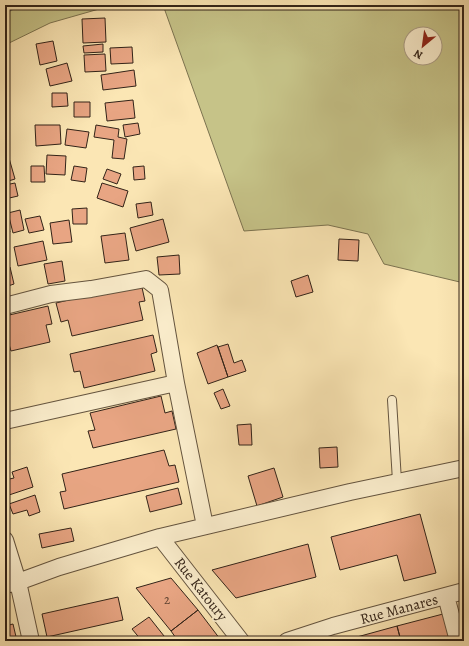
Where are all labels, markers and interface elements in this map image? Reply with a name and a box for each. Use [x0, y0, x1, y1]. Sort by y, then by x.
north arrow [403, 26, 443, 66]
text: N [411, 46, 426, 63]
street label: Rue Katoury [170, 553, 232, 625]
street label: Rue Manares [358, 589, 440, 629]
house number: 2 [164, 591, 170, 608]

